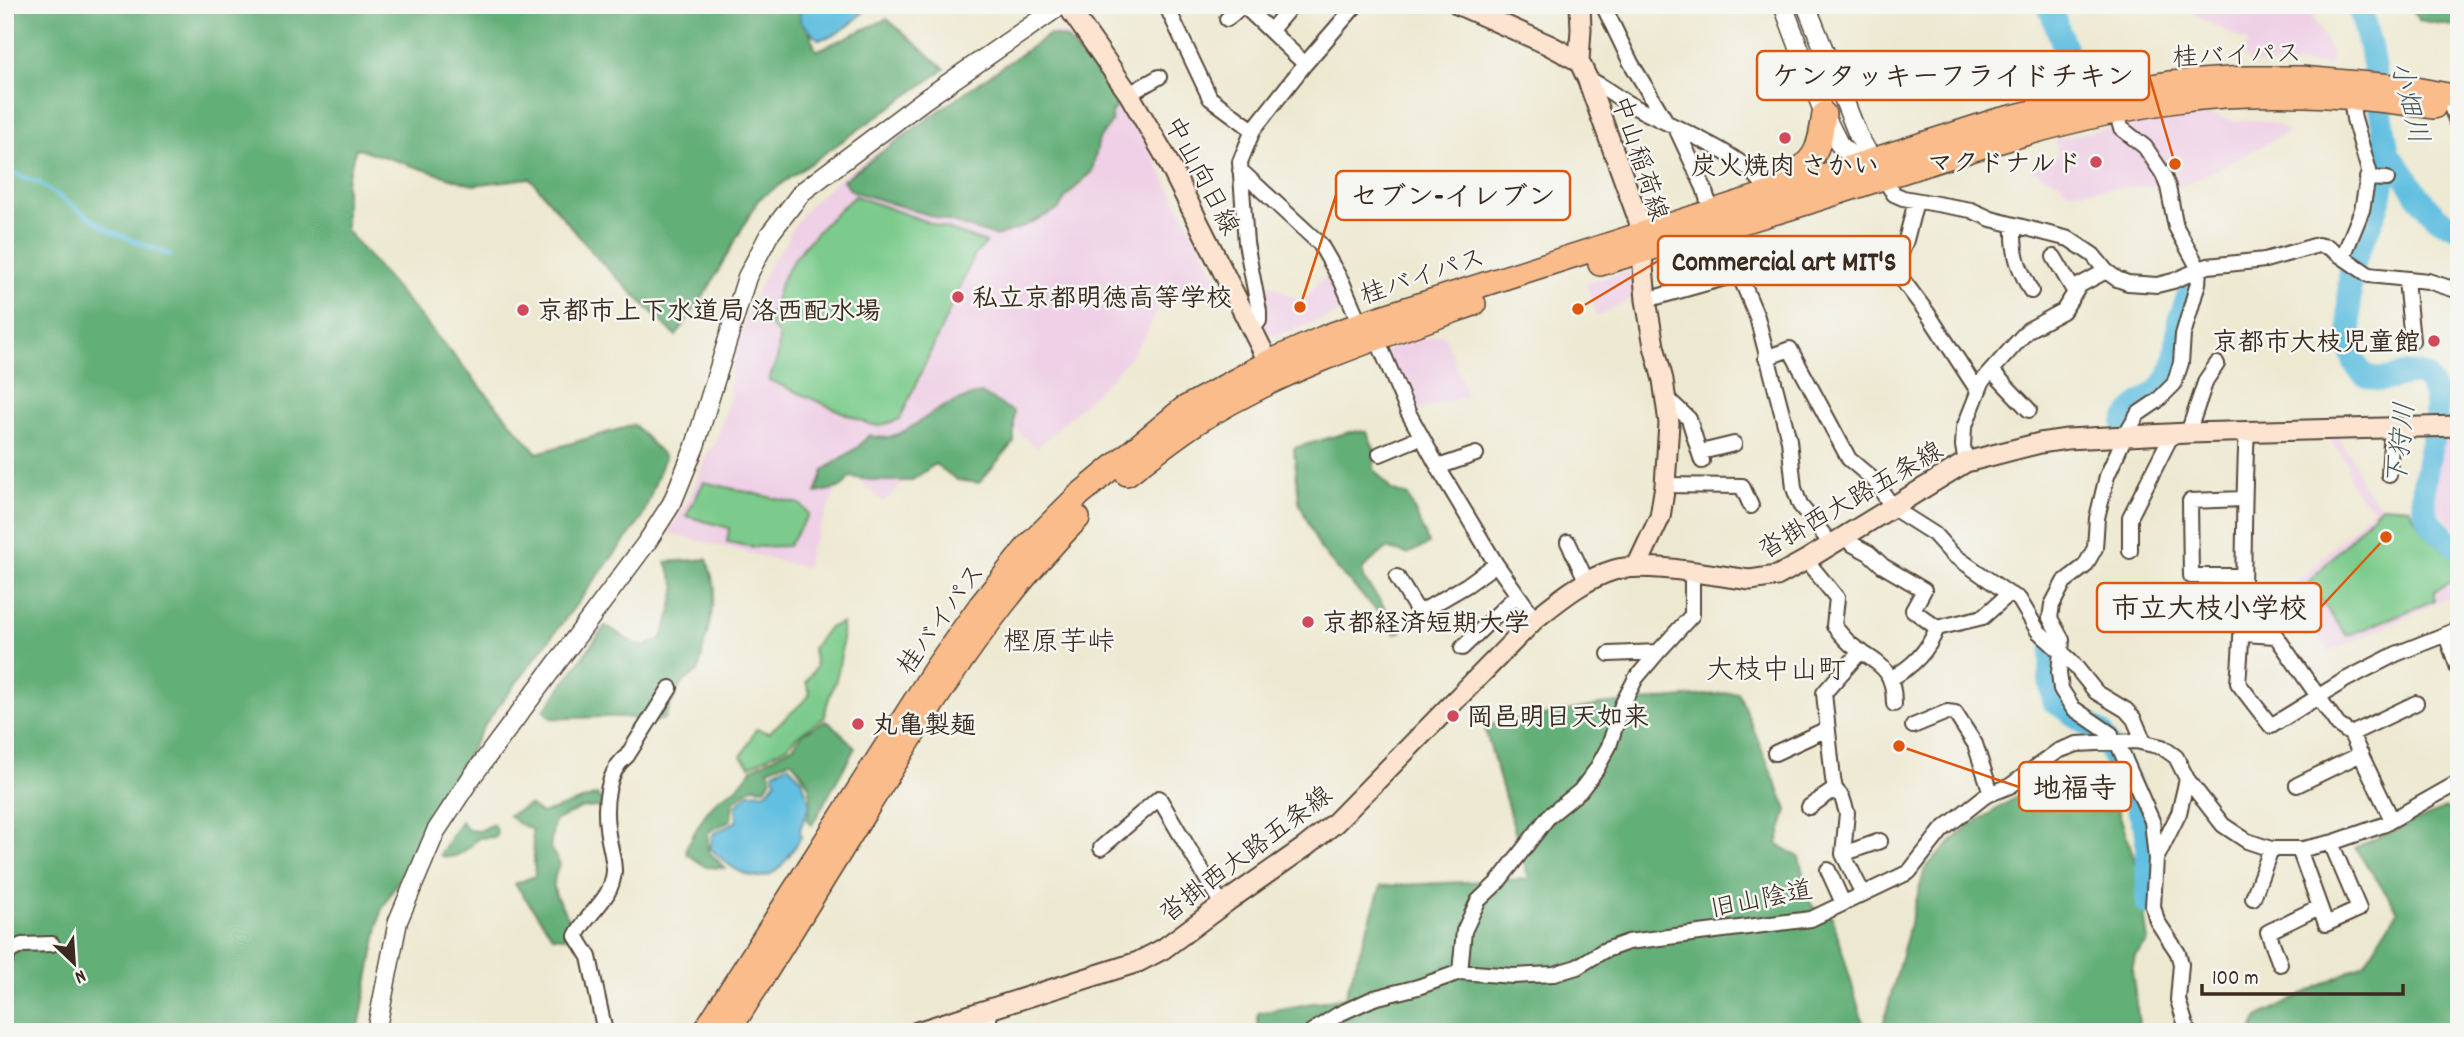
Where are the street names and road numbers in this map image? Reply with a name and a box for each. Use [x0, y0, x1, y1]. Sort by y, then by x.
street label: 桂バイパス [2172, 37, 2302, 78]
street label: 中山稲荷線 [1600, 92, 1675, 227]
street label: 中山向日線 [1153, 111, 1247, 243]
street label: 桂バイパス [1356, 241, 1490, 316]
street label: 沓掛西大路五条線 [1752, 434, 1951, 570]
street label: 桂バイパス [890, 557, 996, 683]
street label: 沓掛西大路五条線 [1153, 778, 1341, 933]
street label: 旧山陰道 [1707, 873, 1816, 930]

